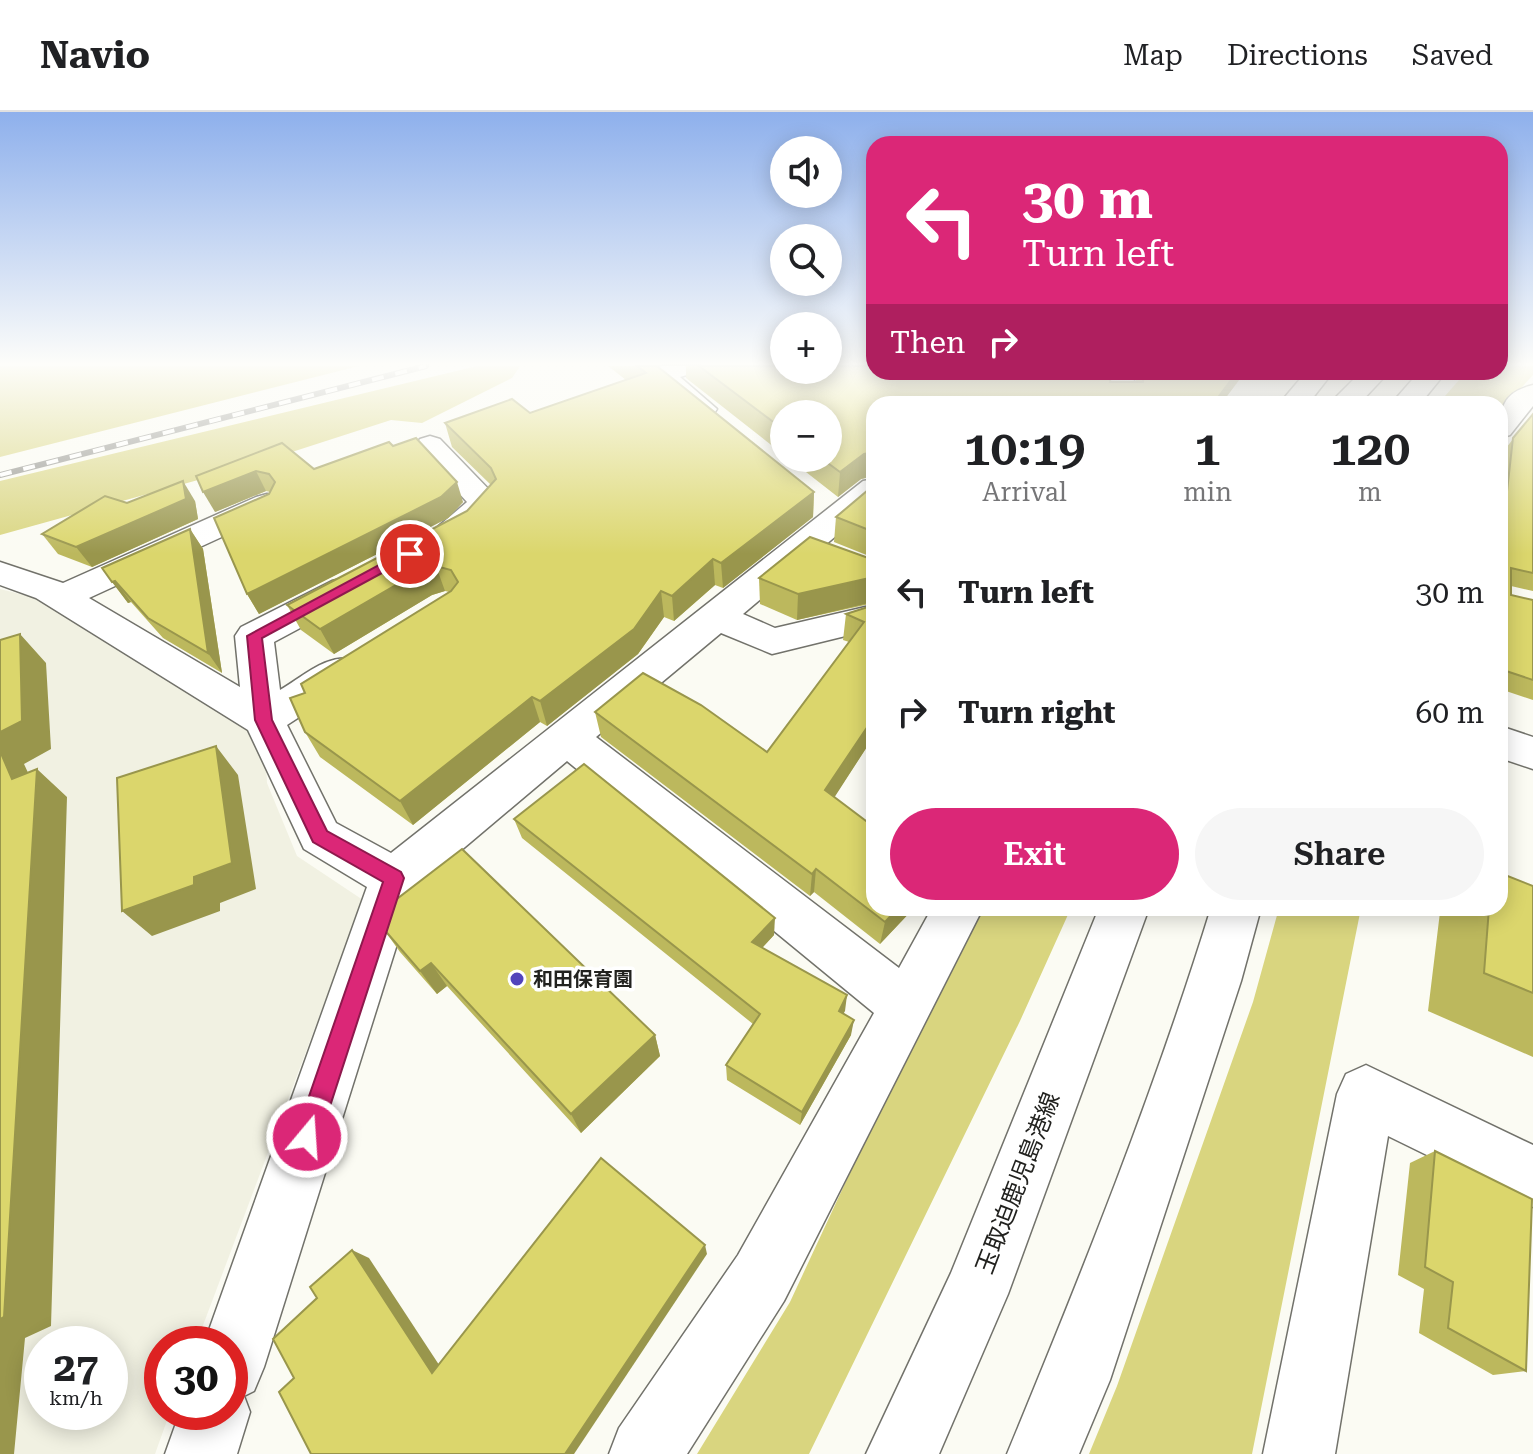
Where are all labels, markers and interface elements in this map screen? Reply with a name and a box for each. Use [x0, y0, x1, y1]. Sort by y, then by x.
text: Navio [40, 33, 150, 77]
text: Map [1123, 39, 1183, 72]
text: Directions [1227, 39, 1368, 72]
text: Saved [1412, 39, 1493, 72]
map controls [770, 136, 842, 472]
button: sound [770, 136, 842, 208]
text: 30 m [1022, 166, 1153, 232]
icon: left [890, 168, 994, 272]
button: search [770, 224, 842, 296]
text: Turn left [1022, 233, 1174, 275]
button: + [770, 312, 842, 384]
icon: right [981, 320, 1025, 364]
text: Then [890, 325, 965, 360]
button: − [770, 400, 842, 472]
text: 10:19 [964, 421, 1085, 477]
text: 1 [1194, 421, 1221, 477]
text: 120 [1330, 421, 1410, 477]
text: Arrival [982, 477, 1067, 507]
text: min [1183, 477, 1232, 507]
text: m [1358, 477, 1382, 507]
pin [376, 520, 444, 588]
icon: arrive [388, 532, 432, 576]
icon: left [890, 570, 934, 614]
text: Turn left [958, 575, 1094, 610]
text: 30 m [1415, 575, 1484, 610]
icon: right [890, 690, 934, 734]
text: Turn right [958, 695, 1115, 730]
text: 60 m [1415, 695, 1484, 730]
button: Exit [890, 808, 1179, 900]
button: Share [1195, 808, 1484, 900]
place label: 和田保育園 [533, 967, 633, 991]
marker: 和田保育園 [508, 970, 526, 988]
street label: 玉取迫鹿児島港線 [971, 1088, 1065, 1278]
position arrow [265, 1095, 349, 1179]
speed limit sign: 30 [144, 1326, 248, 1430]
text: 27 [54, 1344, 98, 1391]
text: km/h [49, 1386, 103, 1410]

